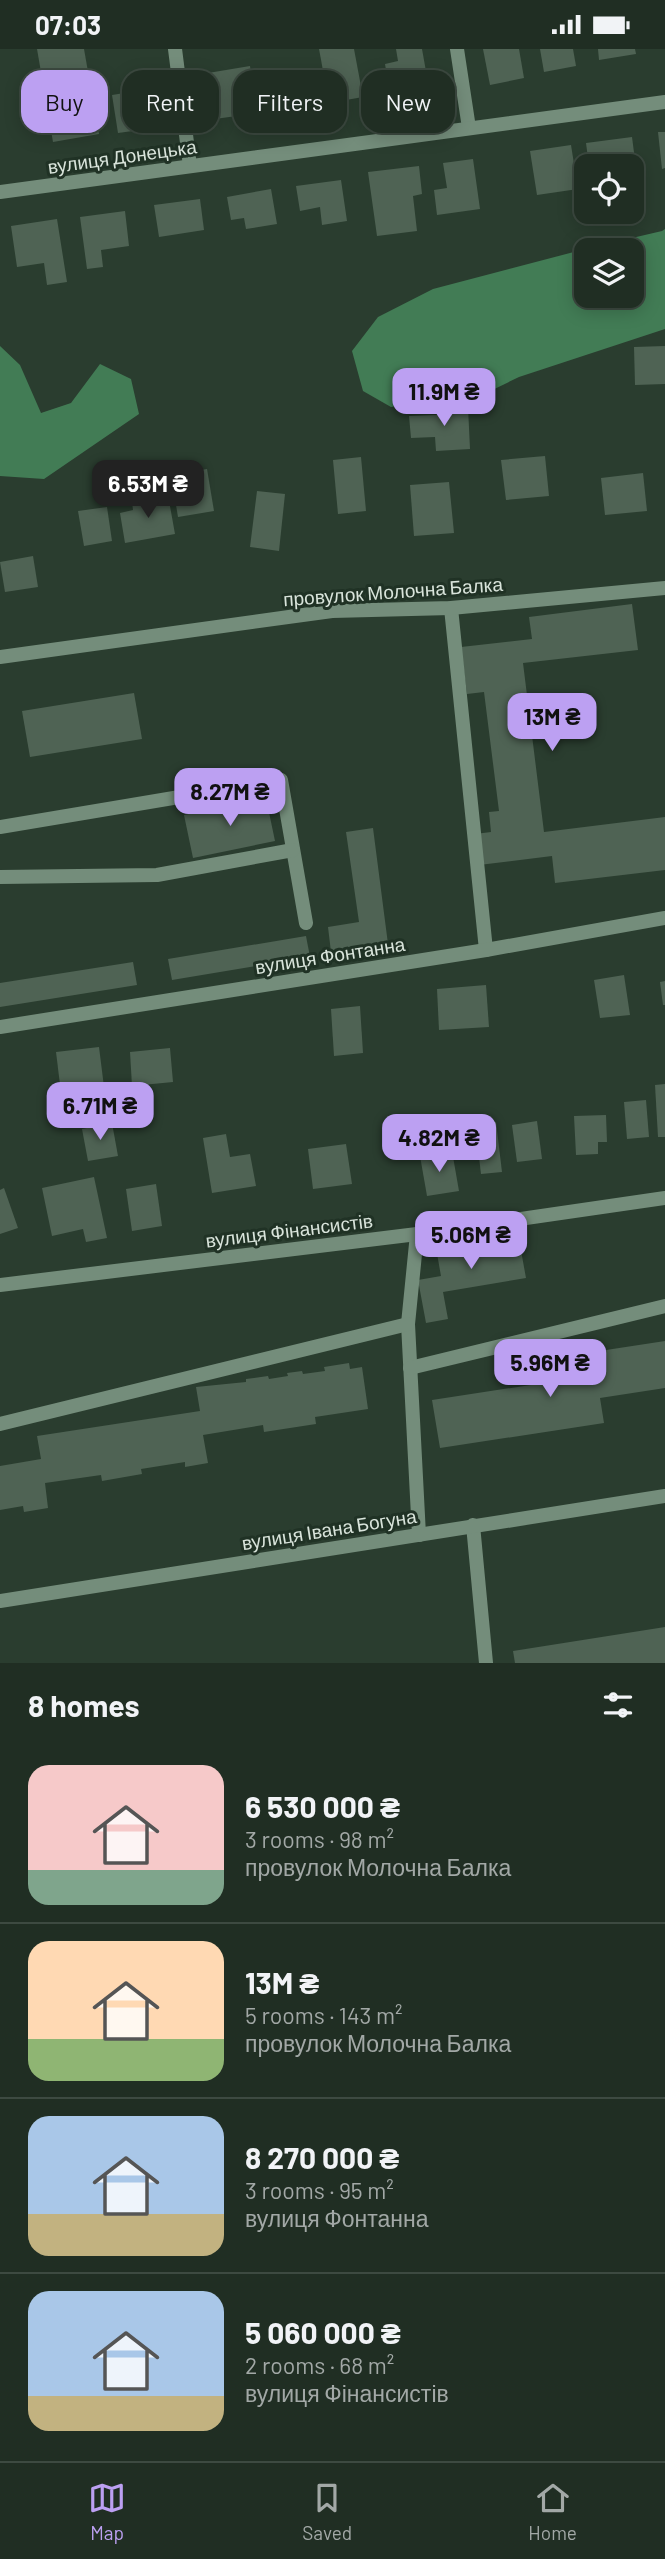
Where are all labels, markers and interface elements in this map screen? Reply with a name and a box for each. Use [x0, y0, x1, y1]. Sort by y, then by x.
text: 07:03 [35, 9, 101, 40]
chip: Buy [21, 70, 108, 133]
chip: Rent [122, 70, 219, 133]
chip: Filters [233, 70, 347, 133]
chip: New [361, 70, 455, 133]
street label: вулиця Донецька [46, 134, 198, 178]
map controls [574, 154, 644, 308]
button: locate [574, 154, 644, 224]
button: layers [574, 238, 644, 308]
pin: 11.9M ₴ [379, 369, 509, 428]
text: 11.9M ₴ [408, 377, 480, 405]
pin: 6.53M ₴ [83, 461, 213, 520]
text: 6.53M ₴ [108, 469, 188, 497]
street label: провулок Молочна Балка [282, 572, 504, 610]
pin: 13M ₴ [503, 693, 601, 753]
text: 13M ₴ [524, 702, 580, 730]
pin: 8.27M ₴ [165, 769, 295, 828]
text: 8.27M ₴ [190, 777, 270, 805]
street label: вулиця Фонтанна [253, 932, 407, 978]
pin: 6.71M ₴ [35, 1083, 165, 1142]
text: 6.71M ₴ [63, 1091, 137, 1119]
pin: 4.82M ₴ [374, 1115, 504, 1174]
text: 4.82M ₴ [398, 1123, 480, 1151]
street label: вулиця Фінансистів [204, 1208, 374, 1252]
pin: 5.06M ₴ [406, 1211, 536, 1271]
text: 5.06M ₴ [431, 1220, 511, 1248]
pin: 5.96M ₴ [485, 1339, 615, 1399]
text: 5.96M ₴ [510, 1348, 590, 1376]
street label: вулиця Івана Богуна [240, 1504, 418, 1554]
icon: filters [599, 1686, 637, 1724]
text: 8 homes [28, 1687, 139, 1723]
text: 6 530 000 ₴ [245, 1788, 400, 1824]
icon: home [84, 1793, 168, 1877]
text: 3 rooms · 98 m² [245, 1825, 394, 1853]
text: провулок Молочна Балка [245, 1853, 511, 1881]
text: 13M ₴ [245, 1964, 319, 2000]
icon: home [84, 1969, 168, 2053]
text: 5 rooms · 143 m² [245, 2001, 403, 2029]
text: провулок Молочна Балка [245, 2029, 511, 2057]
text: 8 270 000 ₴ [245, 2139, 399, 2175]
icon: home [84, 2144, 168, 2228]
text: 3 rooms · 95 m² [245, 2176, 394, 2204]
text: вулиця Фонтанна [245, 2204, 428, 2232]
text: 5 060 000 ₴ [245, 2314, 401, 2350]
icon: home [84, 2319, 168, 2403]
text: 2 rooms · 68 m² [245, 2351, 394, 2379]
text: вулиця Фінансистів [245, 2379, 449, 2407]
tab: Map [88, 2479, 126, 2544]
tab: Saved [302, 2479, 352, 2544]
tab: Home [528, 2479, 577, 2544]

